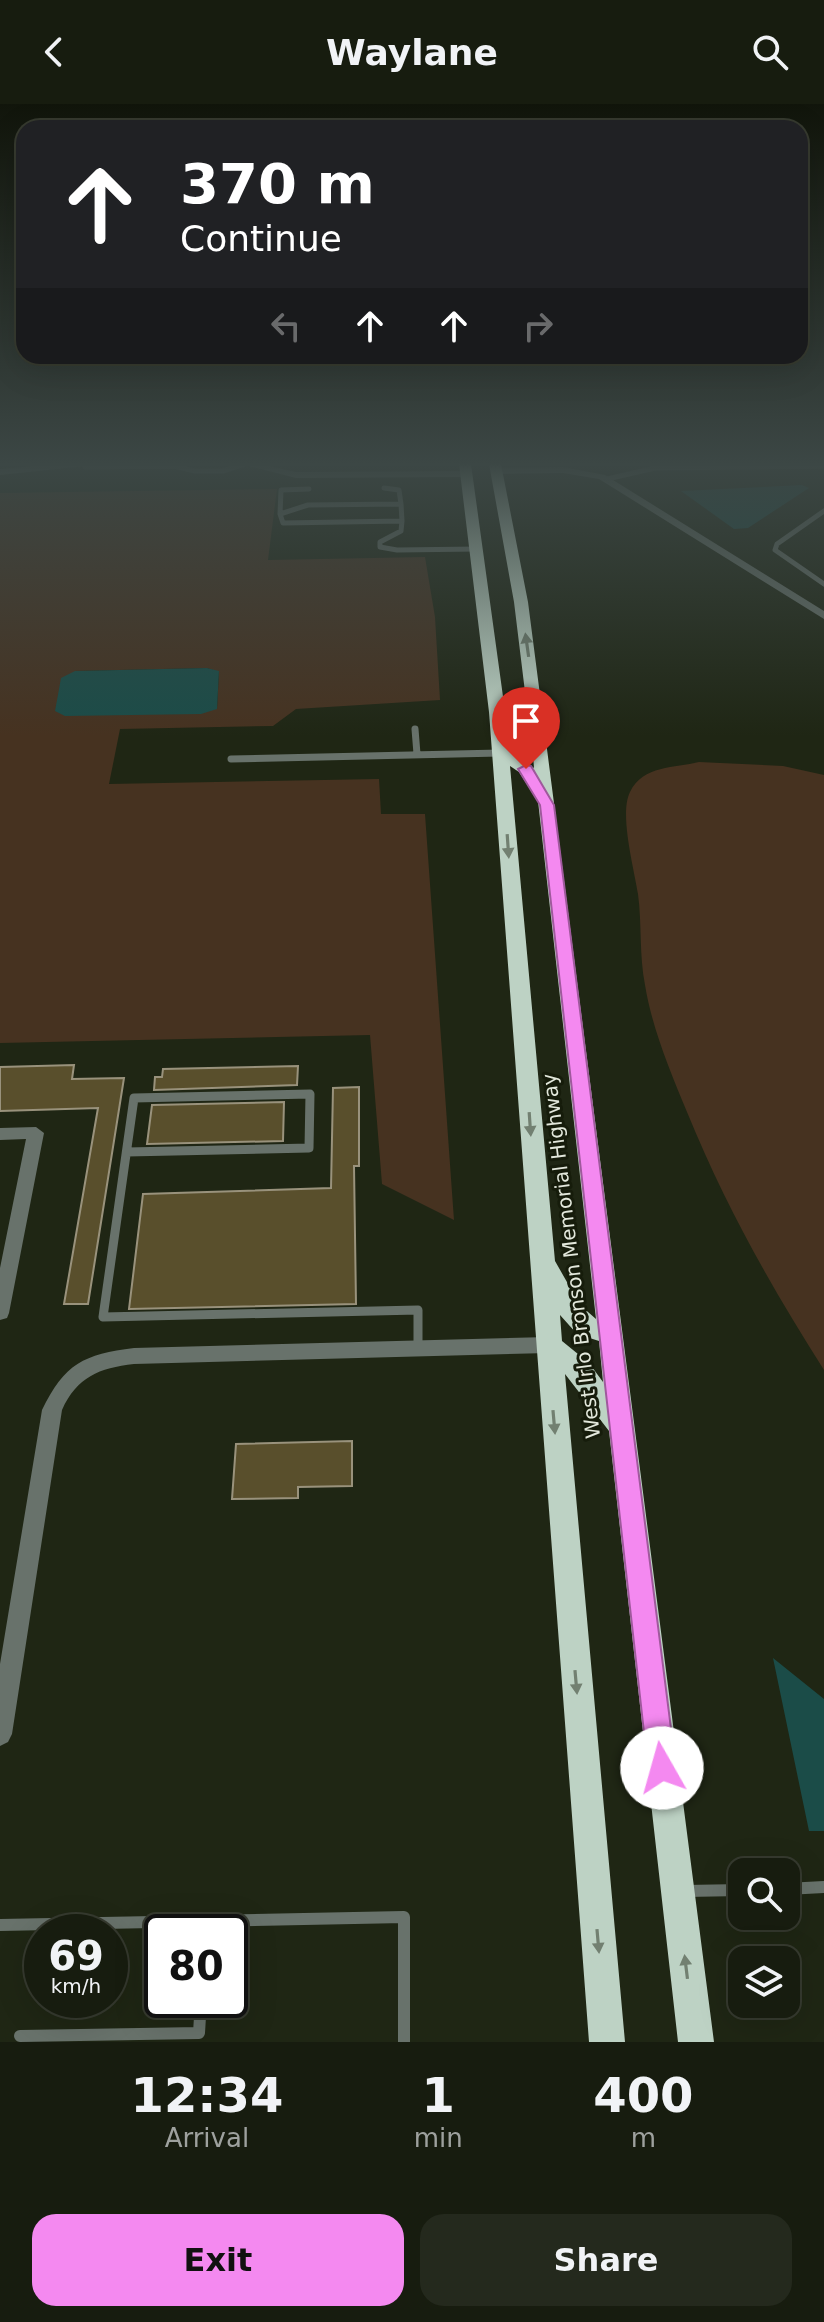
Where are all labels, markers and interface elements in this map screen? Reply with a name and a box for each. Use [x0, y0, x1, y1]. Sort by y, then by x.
icon: back [32, 30, 76, 74]
icon: search [748, 30, 792, 74]
text: Waylane [326, 32, 498, 73]
text: 370 m [180, 151, 375, 216]
icon: ahead [48, 152, 152, 256]
text: Continue [180, 218, 342, 259]
icon: left [264, 304, 308, 348]
icon: ahead [348, 304, 392, 348]
icon: ahead [432, 304, 476, 348]
icon: right [516, 304, 560, 348]
one-way arrow [520, 632, 533, 657]
pin [492, 687, 560, 769]
icon: arrive [504, 699, 548, 743]
one-way arrow [502, 834, 515, 859]
street label: West Irlo Bronson Memorial Highway [537, 1072, 605, 1440]
one-way arrow [524, 1112, 537, 1137]
one-way arrow [548, 1410, 561, 1435]
one-way arrow [570, 1669, 583, 1694]
position arrow [620, 1726, 704, 1810]
map controls [728, 1858, 800, 2018]
button: search [728, 1858, 800, 1930]
speed limit sign: 80 [144, 1914, 248, 2018]
one-way arrow [592, 1929, 605, 1954]
text: 69 [48, 1933, 104, 1979]
button: layers [728, 1946, 800, 2018]
one-way arrow [679, 1954, 692, 1979]
text: km/h [51, 1974, 101, 1998]
text: 12:34 [130, 2067, 283, 2123]
text: 1 [422, 2067, 455, 2123]
text: 400 [593, 2067, 693, 2123]
text: Arrival [165, 2123, 249, 2153]
text: min [414, 2123, 463, 2153]
text: m [631, 2123, 656, 2153]
button: Exit [32, 2214, 404, 2306]
button: Share [420, 2214, 792, 2306]

